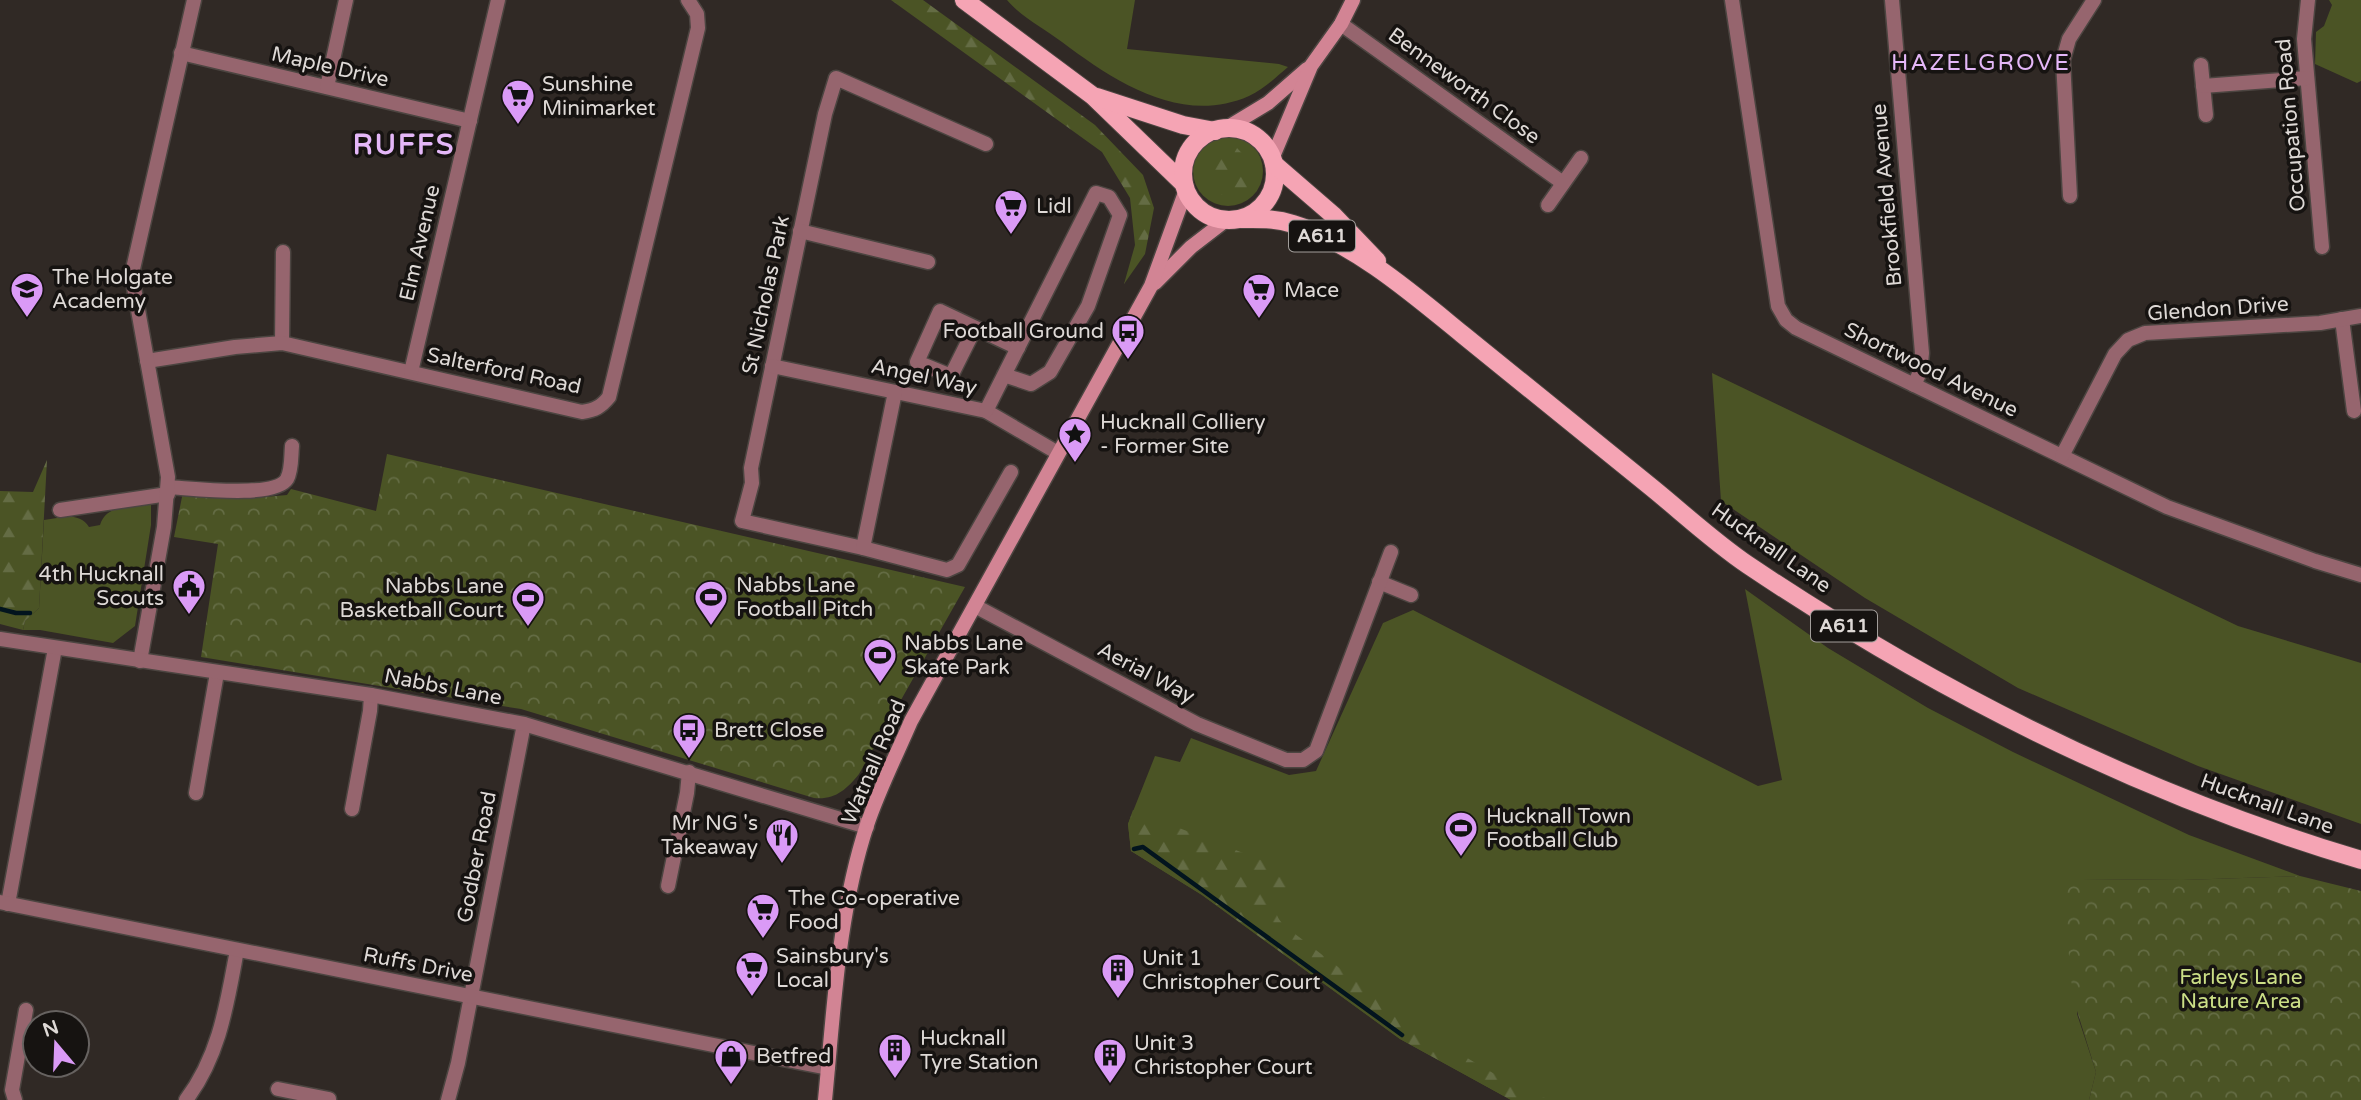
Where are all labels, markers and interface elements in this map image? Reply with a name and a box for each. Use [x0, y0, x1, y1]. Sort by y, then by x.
street label: Benneworth Close [1383, 22, 1545, 150]
street label: Occupation Road [2271, 37, 2311, 213]
street label: Maple Drive [269, 41, 391, 93]
district label: HAZELGROVE [1891, 49, 2071, 77]
place label: Sunshine Minimarket [542, 72, 656, 121]
supermarket icon: Sunshine Minimarket [499, 77, 537, 126]
street label: Brookfield Avenue [1867, 102, 1907, 287]
district label: RUFFS [353, 128, 455, 162]
street label: Elm Avenue [394, 182, 446, 304]
supermarket icon: Lidl [992, 187, 1030, 236]
place label: Lidl [1036, 194, 1072, 219]
street label: St Nicholas Park [737, 213, 795, 377]
road number: A611 [1289, 220, 1355, 252]
place label: The Holgate Academy [52, 265, 173, 314]
school or university icon: The Holgate Academy [8, 270, 46, 319]
supermarket icon: Mace [1240, 271, 1278, 320]
place label: Mace [1284, 278, 1339, 303]
street label: Glendon Drive [2146, 292, 2290, 326]
bus stop icon: Football Ground [1109, 312, 1147, 361]
street label: Shortwood Avenue [1840, 317, 2022, 423]
place label: Football Ground [942, 319, 1104, 344]
street label: Salterford Road [425, 342, 583, 400]
street label: Angel Way [869, 354, 979, 400]
place label: Hucknall Colliery - Former Site [1100, 410, 1265, 459]
place icon: Hucknall Colliery - Former Site [1056, 415, 1094, 464]
street label: Hucknall Lane [1706, 498, 1836, 598]
place label: 4th Hucknall Scouts [38, 562, 164, 611]
public building icon: 4th Hucknall Scouts [170, 567, 208, 616]
place label: Nabbs Lane Football Pitch [736, 573, 873, 622]
place label: Nabbs Lane Basketball Court [340, 574, 504, 623]
sports icon: Nabbs Lane Football Pitch [692, 578, 730, 627]
sports icon: Nabbs Lane Basketball Court [509, 579, 547, 628]
road number: A611 [1811, 610, 1877, 642]
place label: Nabbs Lane Skate Park [904, 631, 1023, 680]
sports icon: Nabbs Lane Skate Park [861, 636, 899, 685]
street label: Aerial Way [1093, 637, 1199, 709]
street label: Nabbs Lane [382, 663, 504, 711]
street label: Watnall Road [836, 696, 912, 828]
bus stop icon: Brett Close [670, 711, 708, 760]
place label: Brett Close [714, 718, 824, 743]
street label: Hucknall Lane [2197, 768, 2337, 840]
street label: Godber Road [452, 789, 502, 925]
place label: Hucknall Town Football Club [1486, 804, 1631, 853]
sports icon: Hucknall Town Football Club [1442, 809, 1480, 858]
place label: Mr NG 's Takeaway [661, 811, 758, 860]
restaurant icon: Mr NG 's Takeaway [763, 816, 801, 865]
place label: The Co-operative Food [788, 886, 960, 935]
supermarket icon: The Co-operative Food [744, 891, 782, 940]
street label: Ruffs Drive [361, 942, 475, 988]
place label: Sainsbury's Local [776, 944, 889, 993]
place label: Unit 1 Christopher Court [1142, 946, 1321, 995]
supermarket icon: Sainsbury's Local [733, 949, 771, 998]
building icon: Unit 1 Christopher Court [1099, 951, 1137, 1000]
park label: Farleys Lane Nature Area [2179, 965, 2303, 1014]
north arrow [21, 1009, 91, 1079]
text: N [40, 1016, 62, 1042]
place label: Hucknall Tyre Station [920, 1026, 1039, 1075]
building icon: Hucknall Tyre Station [876, 1031, 914, 1080]
place label: Unit 3 Christopher Court [1134, 1031, 1313, 1080]
building icon: Unit 3 Christopher Court [1091, 1036, 1129, 1085]
shop icon: Betfred [712, 1037, 750, 1086]
place label: Betfred [756, 1044, 831, 1069]

